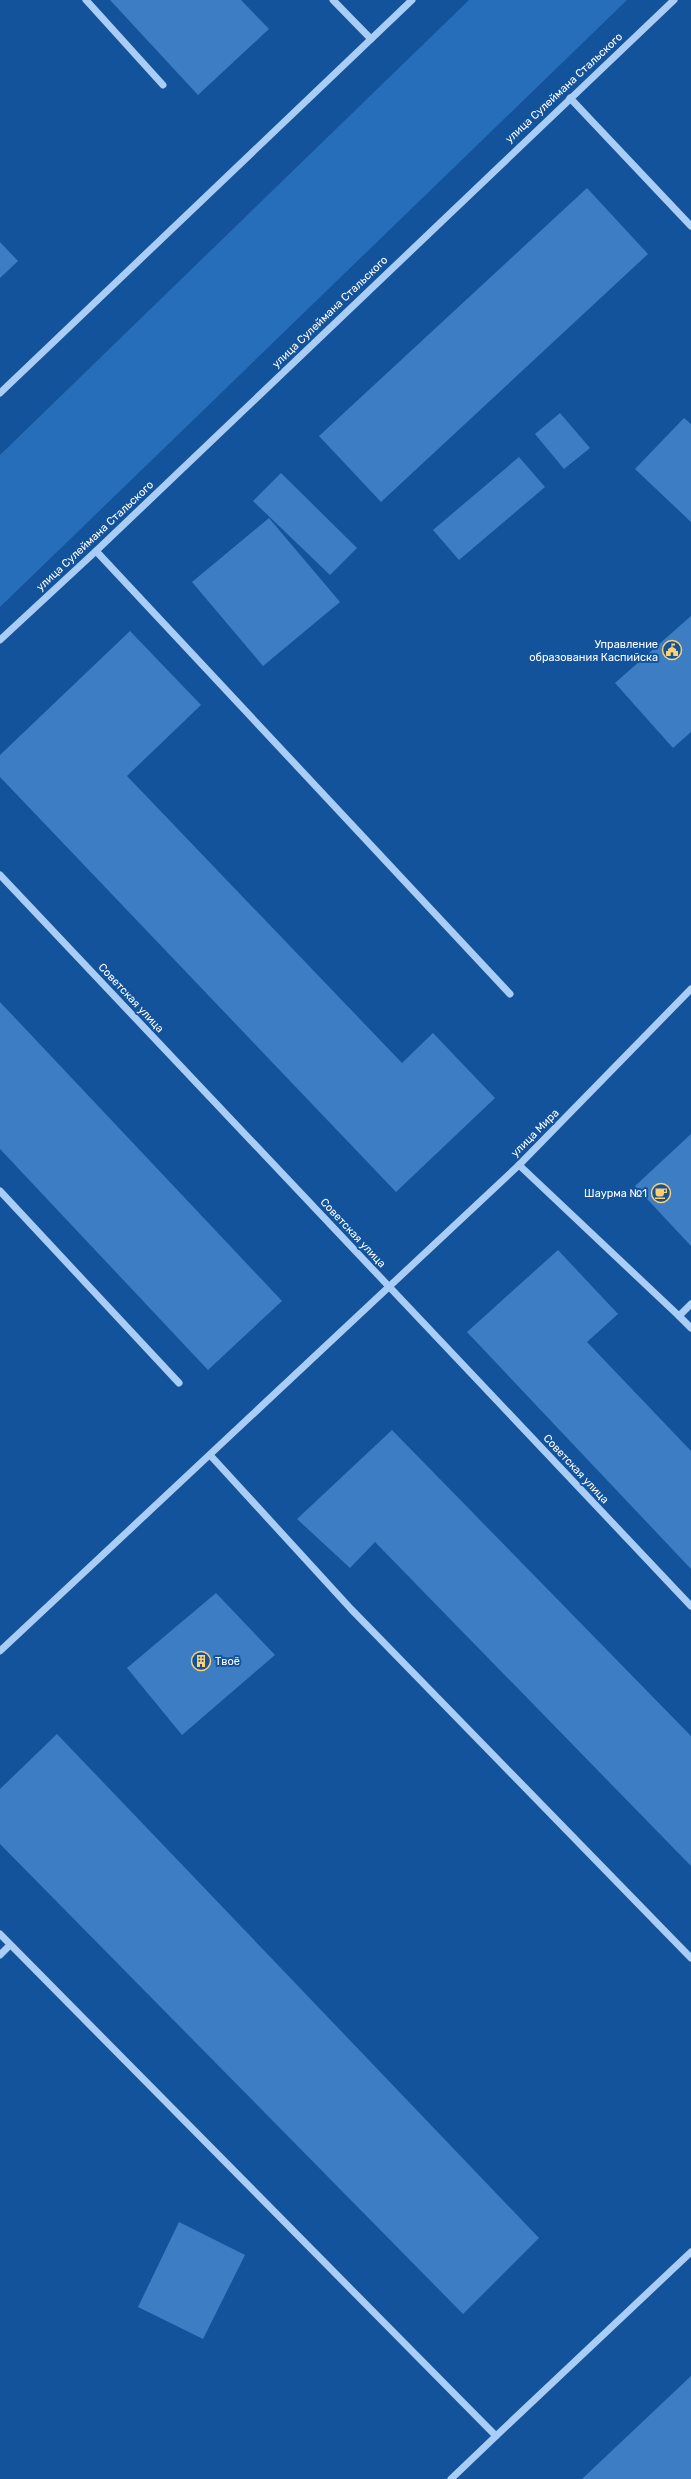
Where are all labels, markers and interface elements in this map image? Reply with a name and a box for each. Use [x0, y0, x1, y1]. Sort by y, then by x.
street label: улица Сулеймана Стальского [503, 30, 625, 146]
street label: улица Сулеймана Стальского [270, 253, 390, 371]
street label: улица Сулеймана Стальского [34, 478, 156, 594]
place label: Управление образования Каспийска [529, 638, 658, 664]
public building icon: Управление образования Каспийска [661, 639, 683, 661]
street label: Советская улица [96, 961, 166, 1035]
street label: улица Мира [508, 1106, 562, 1160]
cafe icon: Шаурма №1 [650, 1182, 672, 1204]
place label: Шаурма №1 [584, 1187, 647, 1200]
street label: Советская улица [318, 1196, 388, 1270]
street label: Советская улица [541, 1432, 611, 1506]
building icon: Твоё [190, 1650, 212, 1672]
place label: Твоё [215, 1655, 240, 1668]

